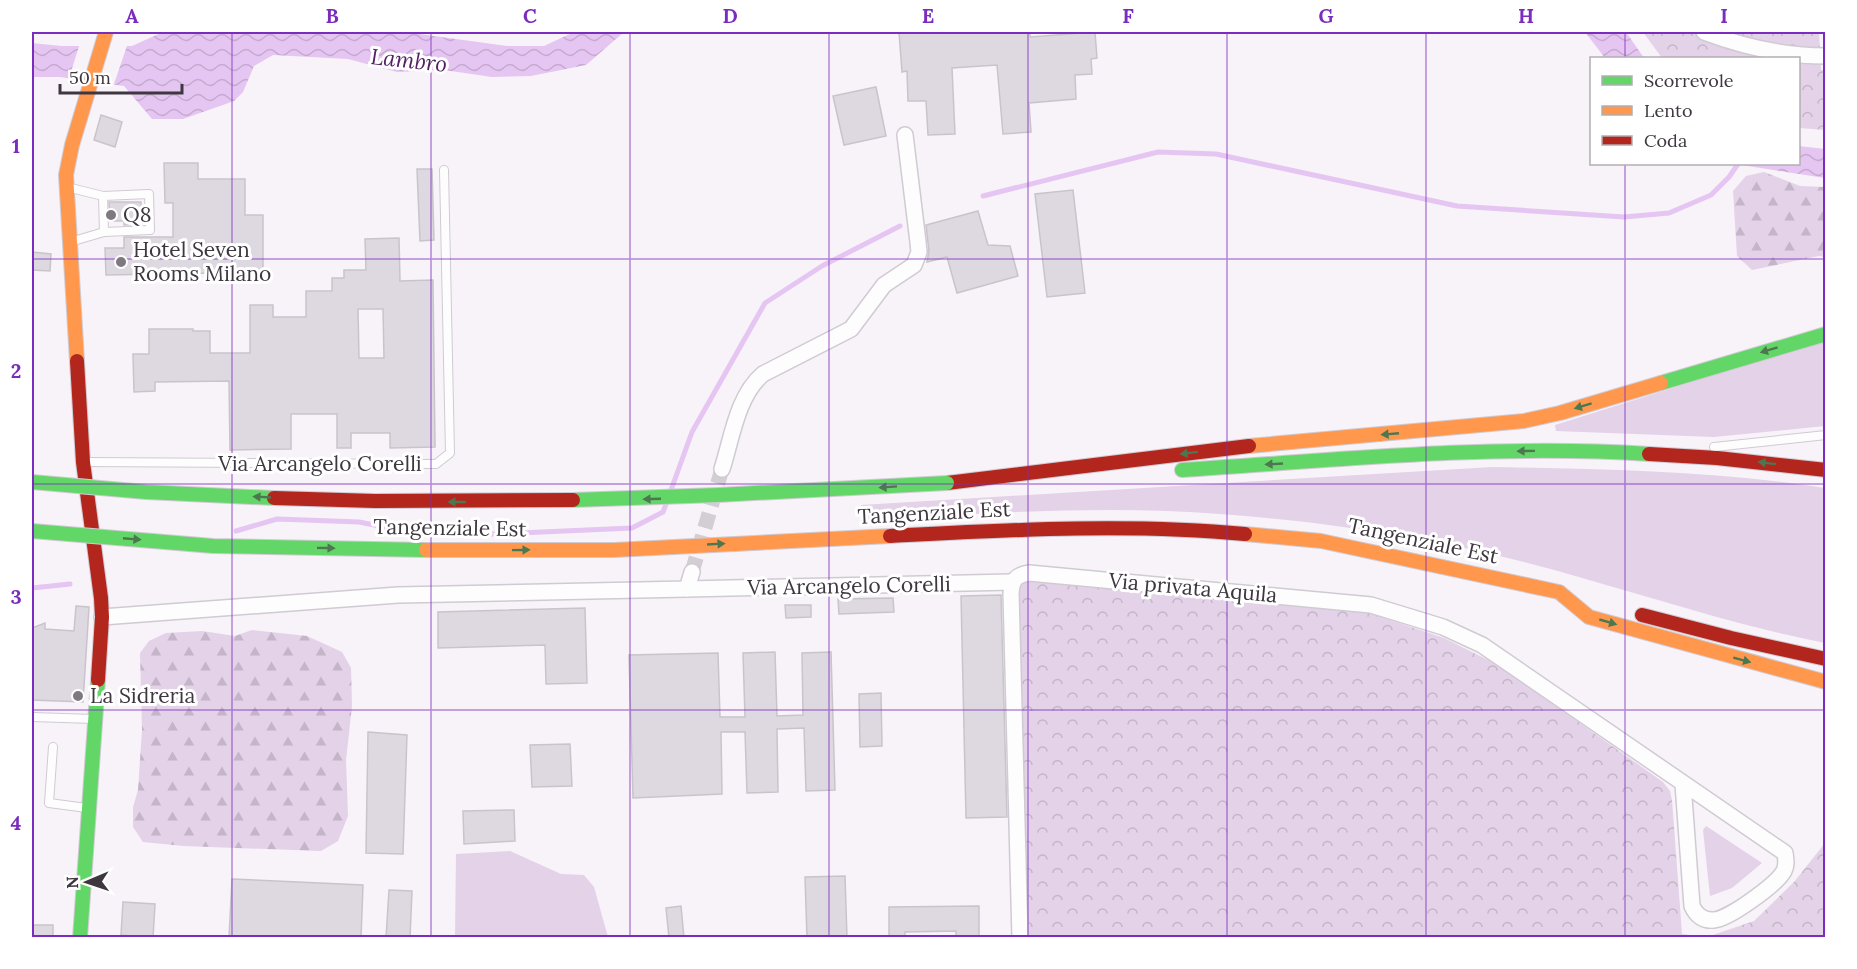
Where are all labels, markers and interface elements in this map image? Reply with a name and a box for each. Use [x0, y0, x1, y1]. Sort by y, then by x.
text: A [125, 3, 139, 28]
text: B [325, 3, 339, 28]
text: C [523, 3, 537, 28]
text: D [722, 3, 738, 28]
text: E [922, 3, 934, 28]
text: F [1122, 3, 1134, 28]
text: G [1318, 3, 1334, 28]
text: H [1518, 3, 1534, 28]
text: I [1720, 3, 1728, 28]
water label: Lambro [369, 42, 449, 78]
scale bar [60, 57, 182, 95]
legend [1590, 57, 1800, 165]
text: 50 m [69, 66, 111, 89]
text: Scorrevole [1644, 69, 1734, 92]
text: Lento [1644, 99, 1692, 122]
text: Coda [1644, 129, 1687, 152]
text: 1 [12, 133, 20, 158]
place label: Q8 [123, 201, 152, 228]
marker: Q8 [104, 208, 118, 222]
place label: Hotel Seven Rooms Milano [133, 236, 271, 287]
marker: Hotel Seven Rooms Milano [114, 255, 128, 269]
one-way arrow [1760, 346, 1778, 355]
text: 2 [11, 358, 21, 383]
one-way arrow [1574, 402, 1592, 411]
one-way arrow [1380, 429, 1399, 439]
one-way arrow [1517, 446, 1536, 456]
one-way arrow [1179, 448, 1198, 458]
street label: Via Arcangelo Corelli [217, 450, 422, 477]
one-way arrow [1758, 458, 1777, 468]
one-way arrow [1265, 460, 1284, 469]
one-way arrow [879, 482, 898, 492]
one-way arrow [252, 493, 271, 502]
one-way arrow [642, 494, 661, 504]
street label: Tangenziale Est [857, 495, 1012, 530]
one-way arrow [447, 497, 466, 507]
street label: Tangenziale Est [1345, 511, 1502, 570]
street label: Tangenziale Est [373, 513, 528, 542]
one-way arrow [122, 534, 141, 544]
one-way arrow [707, 540, 726, 549]
one-way arrow [317, 543, 336, 552]
one-way arrow [512, 546, 531, 555]
street label: Via privata Aquila [1107, 567, 1279, 608]
street label: Via Arcangelo Corelli [746, 570, 951, 601]
text: 3 [10, 584, 22, 609]
one-way arrow [1599, 618, 1617, 627]
one-way arrow [1733, 656, 1751, 665]
place label: La Sidreria [90, 682, 196, 709]
marker: La Sidreria [71, 689, 85, 703]
text: 4 [11, 810, 22, 835]
north arrow [57, 852, 117, 912]
text: N [62, 876, 82, 889]

